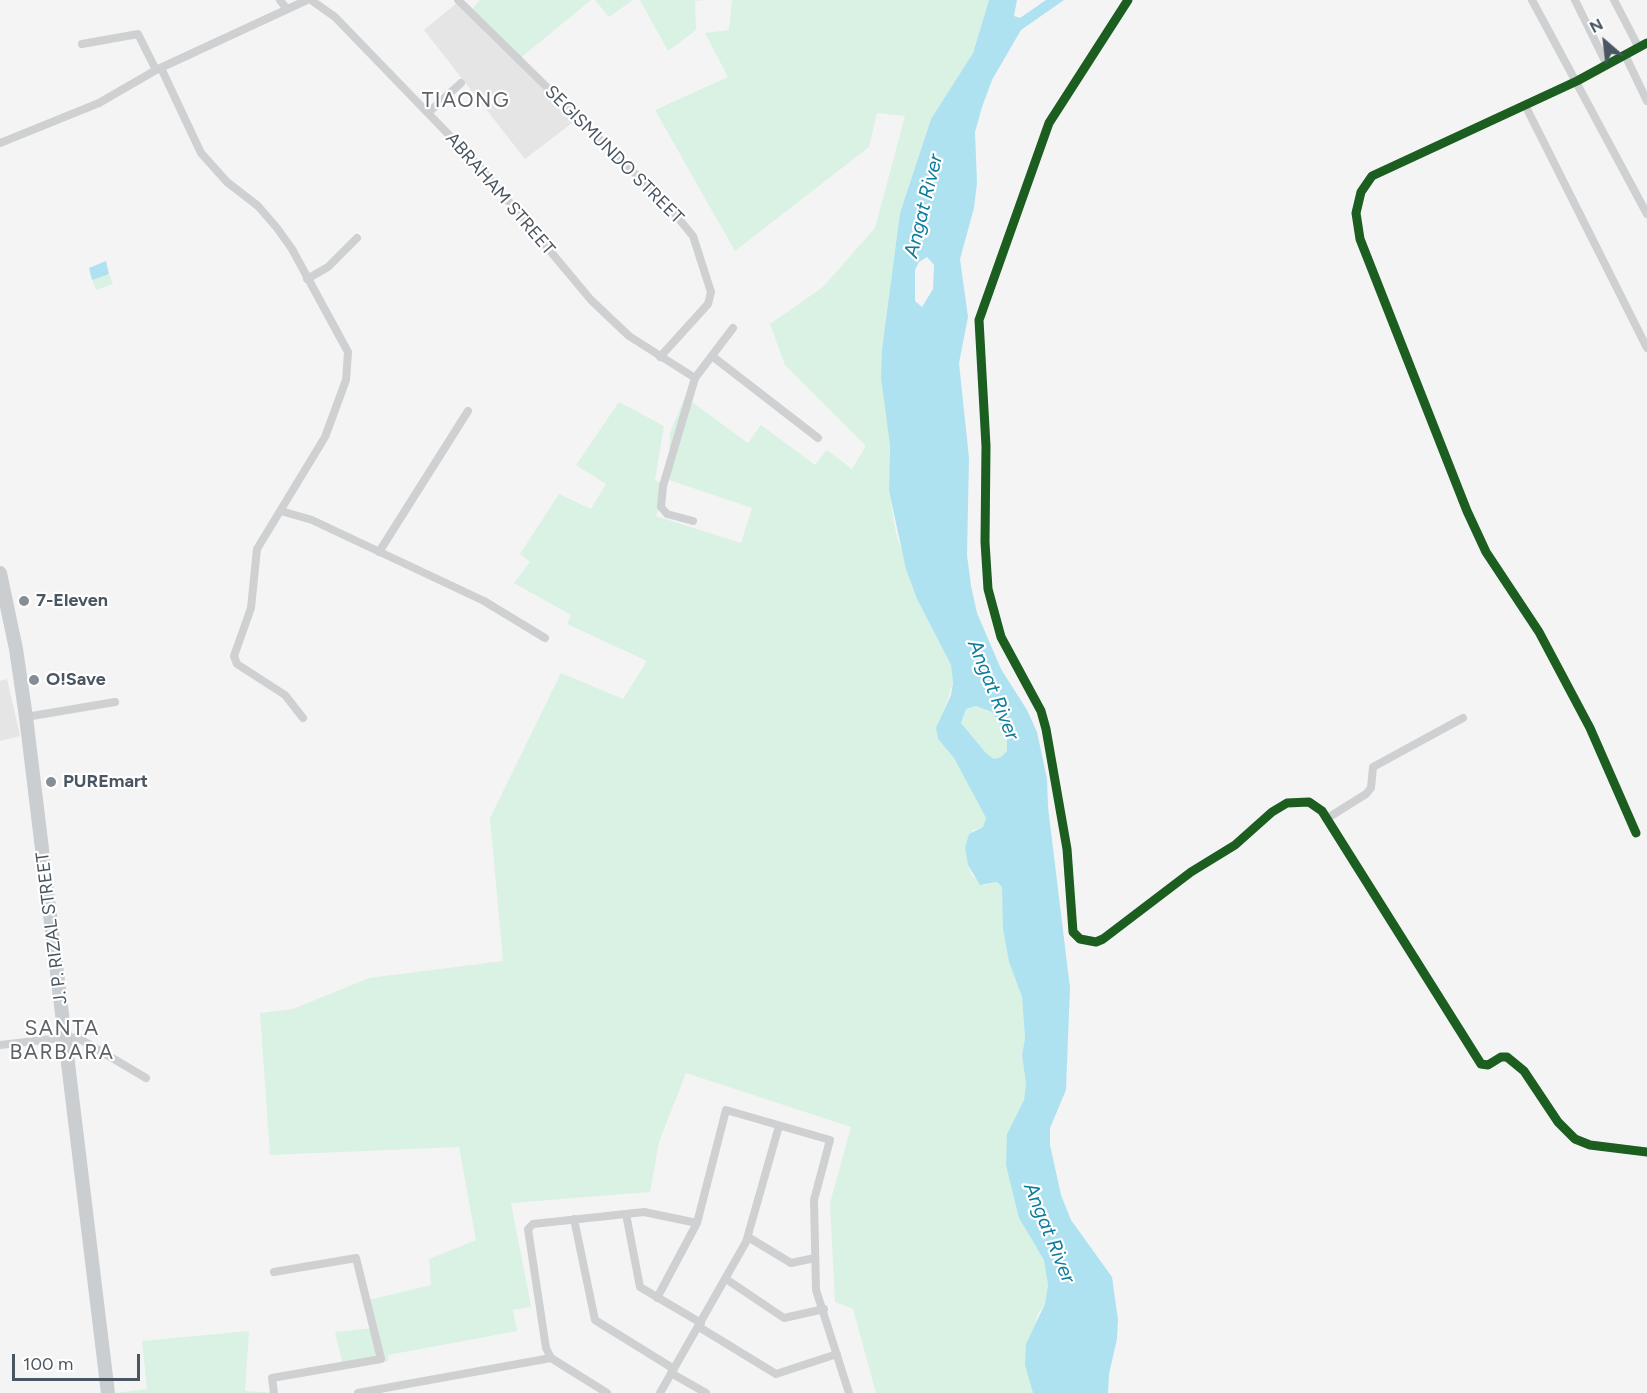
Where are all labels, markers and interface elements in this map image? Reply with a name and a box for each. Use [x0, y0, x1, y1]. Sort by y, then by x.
north arrow [1575, 12, 1635, 72]
text: N [1586, 14, 1606, 37]
street label: SEGISMUNDO STREET [540, 81, 688, 229]
district label: TIAONG [422, 88, 510, 114]
street label: ABRAHAM STREET [441, 128, 559, 260]
water label: Angat River [900, 152, 948, 260]
place label: 7-Eleven [36, 590, 108, 612]
marker: 7-Eleven [17, 594, 31, 608]
water label: Angat River [962, 636, 1024, 744]
place label: O!Save [46, 669, 106, 691]
marker: O!Save [27, 673, 41, 687]
place label: PUREmart [63, 771, 148, 793]
marker: PUREmart [44, 775, 58, 789]
street label: J. P. RIZAL STREET [32, 851, 72, 1005]
district label: SANTA BARBARA [9, 1016, 115, 1066]
water label: Angat River [1018, 1179, 1080, 1287]
scale bar [15, 1342, 142, 1380]
text: 100 m [23, 1353, 73, 1375]

